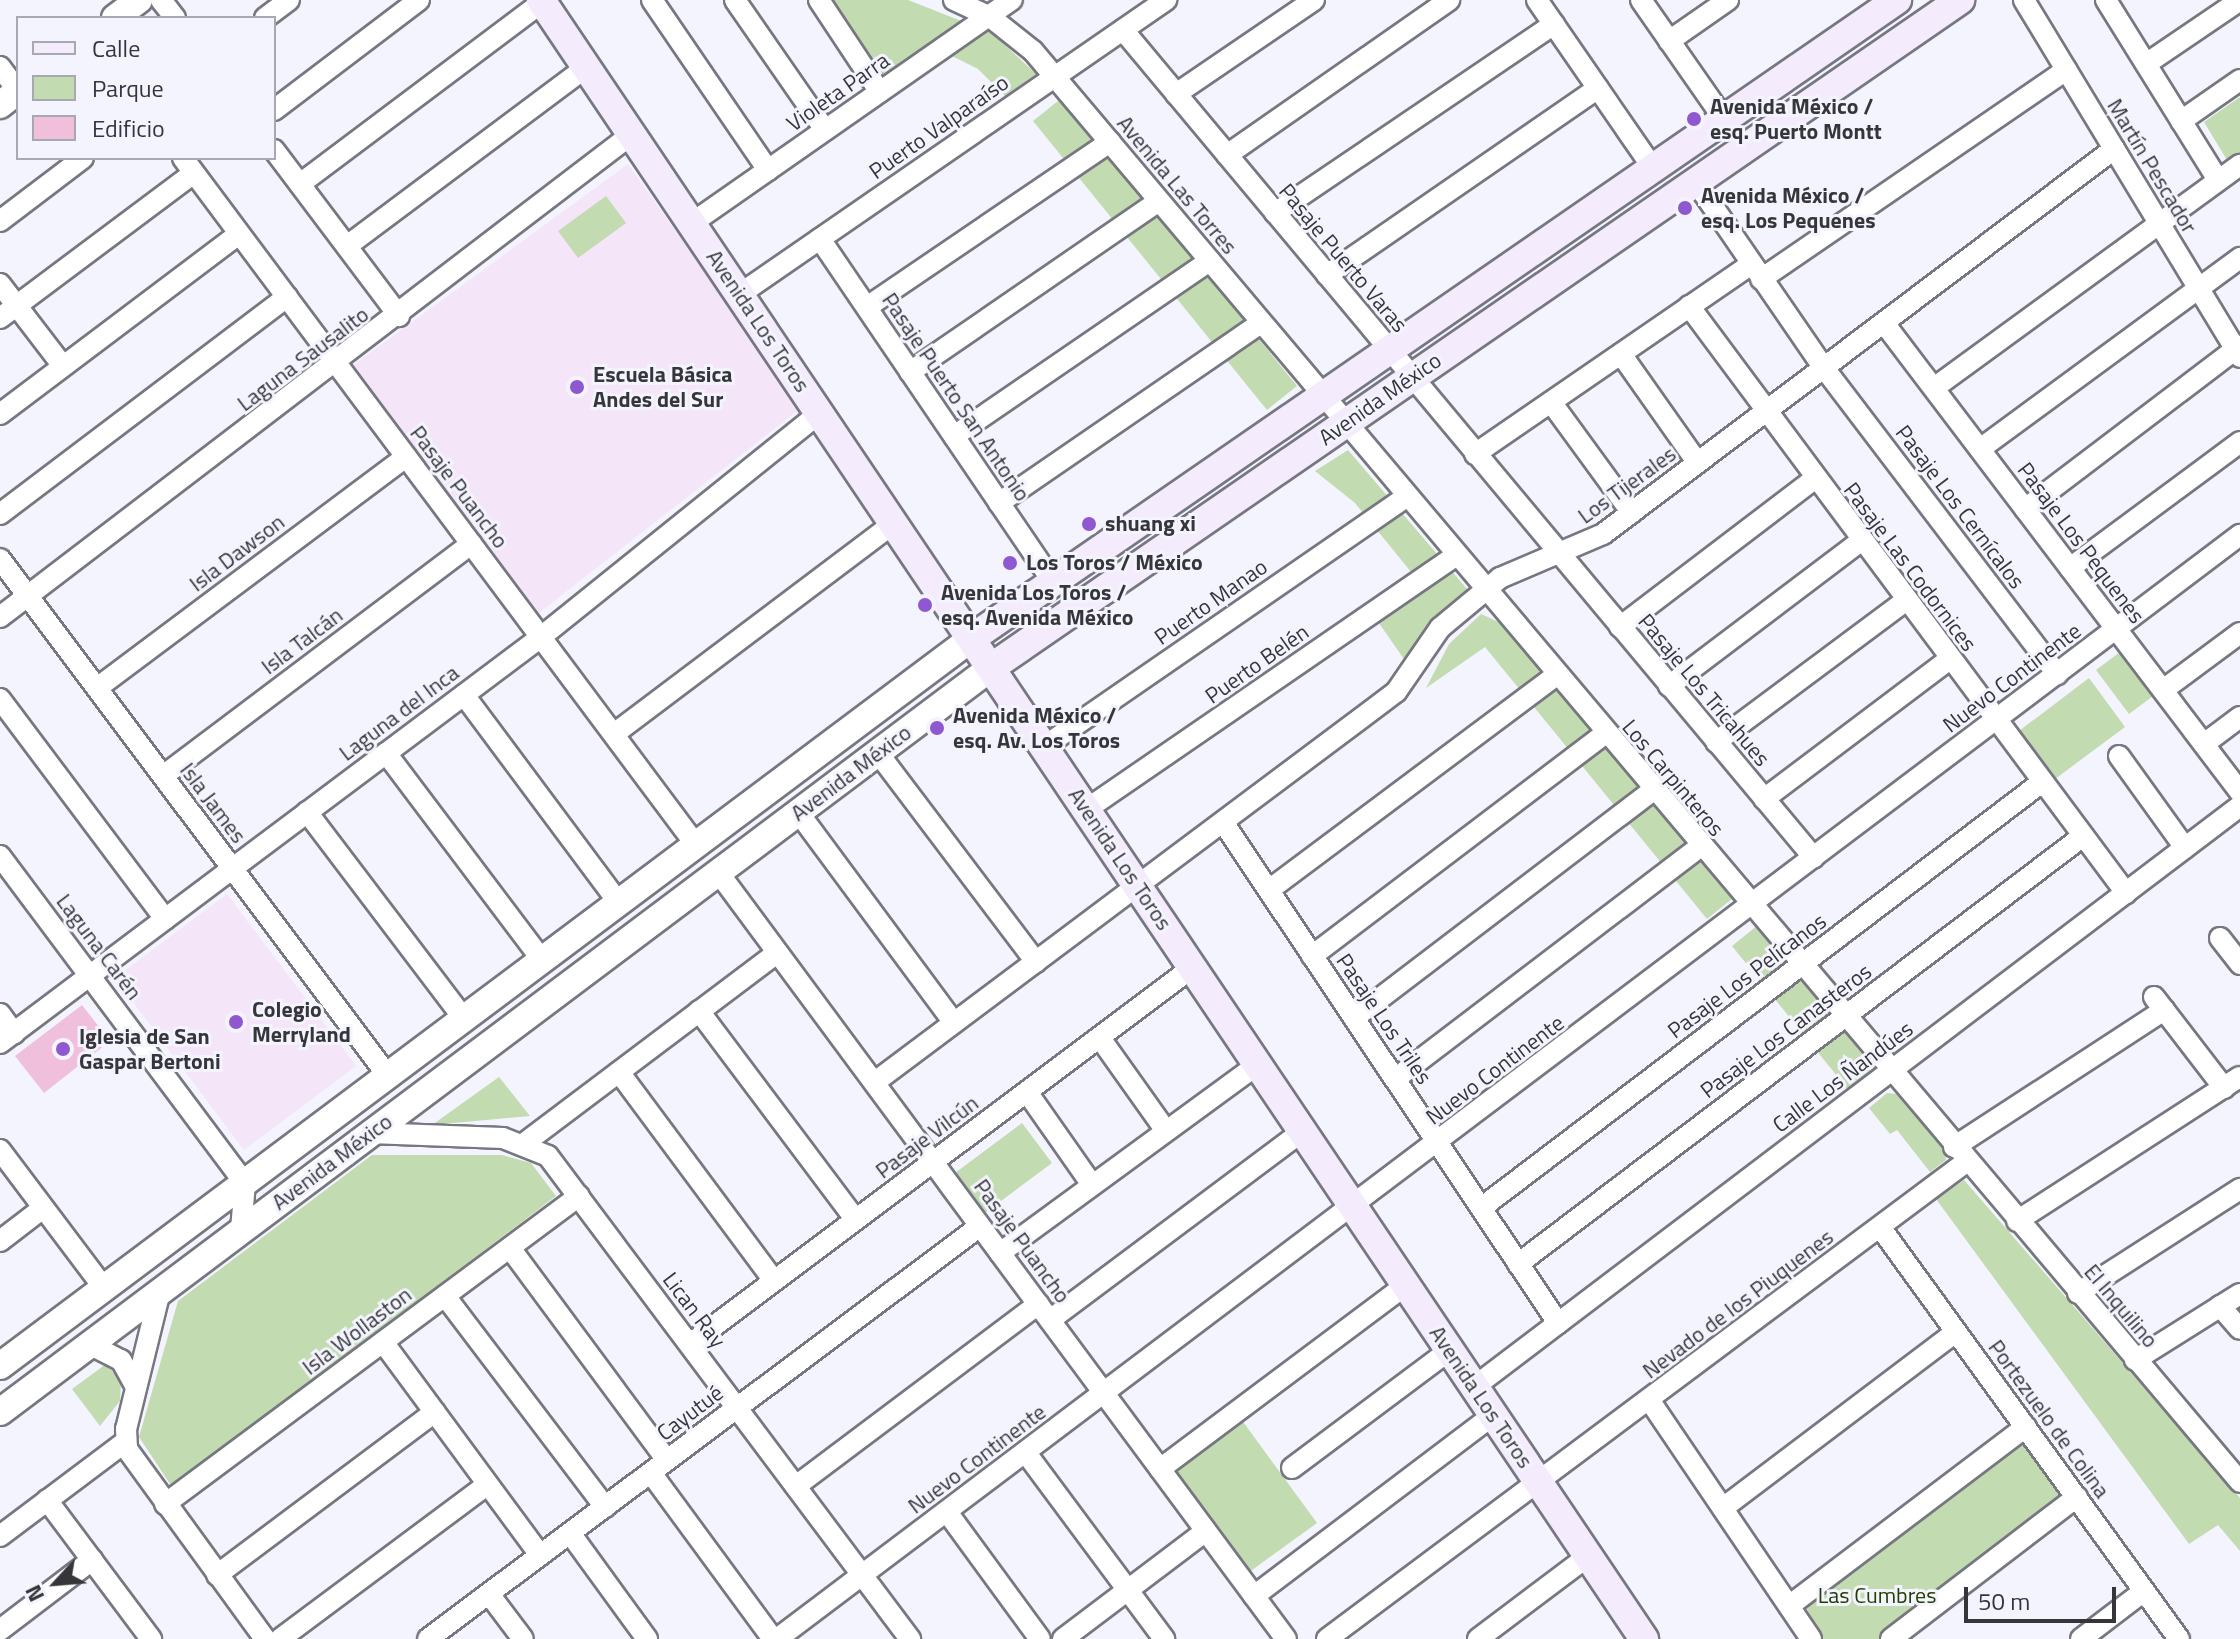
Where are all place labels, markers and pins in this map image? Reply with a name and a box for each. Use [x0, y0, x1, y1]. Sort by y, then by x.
place label: Avenida México / esq. Puerto Montt [1710, 93, 1882, 144]
marker: Avenida México / esq. Puerto Montt [1685, 110, 1703, 128]
place label: Avenida México / esq. Los Pequenes [1701, 182, 1876, 234]
marker: Avenida México / esq. Los Pequenes [1676, 199, 1694, 217]
place label: Escuela Básica Andes del Sur [593, 361, 733, 412]
marker: Escuela Básica Andes del Sur [568, 378, 586, 396]
place label: shuang xi [1105, 511, 1196, 537]
marker: shuang xi [1080, 515, 1098, 533]
place label: Los Toros / México [1026, 550, 1203, 576]
marker: Los Toros / México [1001, 554, 1019, 572]
place label: Avenida Los Toros / esq. Avenida México [941, 579, 1133, 630]
marker: Avenida Los Toros / esq. Avenida México [916, 596, 934, 614]
place label: Avenida México / esq. Av. Los Toros [953, 702, 1120, 754]
marker: Avenida México / esq. Av. Los Toros [928, 719, 946, 737]
place label: Colegio Merryland [252, 996, 351, 1048]
marker: Colegio Merryland [227, 1013, 245, 1031]
place label: Iglesia de San Gaspar Bertoni [79, 1023, 221, 1074]
marker: Iglesia de San Gaspar Bertoni [54, 1040, 72, 1058]

